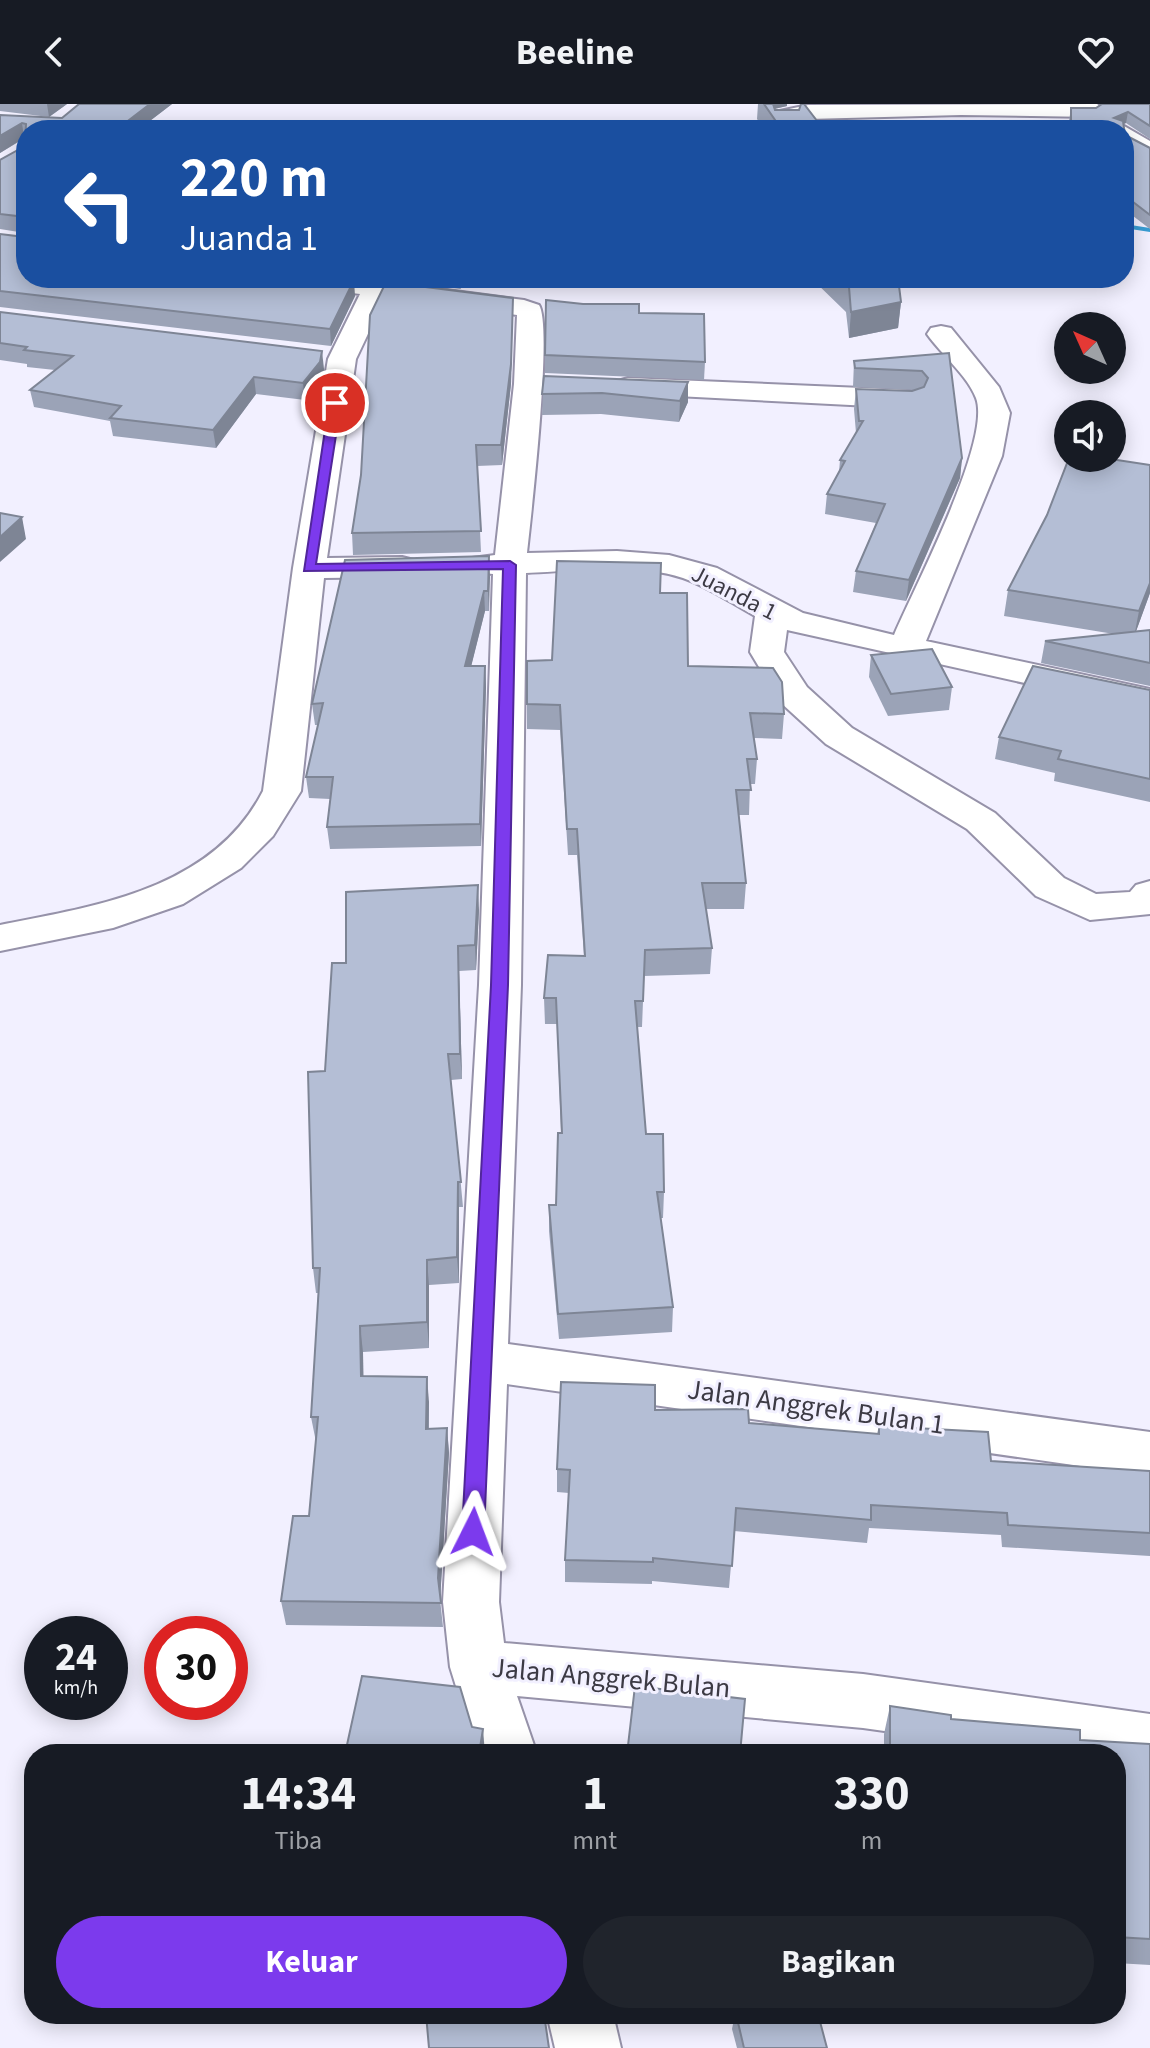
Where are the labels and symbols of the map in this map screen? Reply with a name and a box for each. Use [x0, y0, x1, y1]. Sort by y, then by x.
north arrow [1054, 312, 1126, 384]
pin [301, 369, 369, 437]
street label: Juanda 1 [685, 557, 783, 629]
street label: Jalan Anggrek Bulan 1 [685, 1369, 947, 1445]
position arrow [431, 1490, 515, 1574]
speed limit sign: 30 [144, 1616, 248, 1720]
street label: Jalan Anggrek Bulan [490, 1648, 732, 1708]

